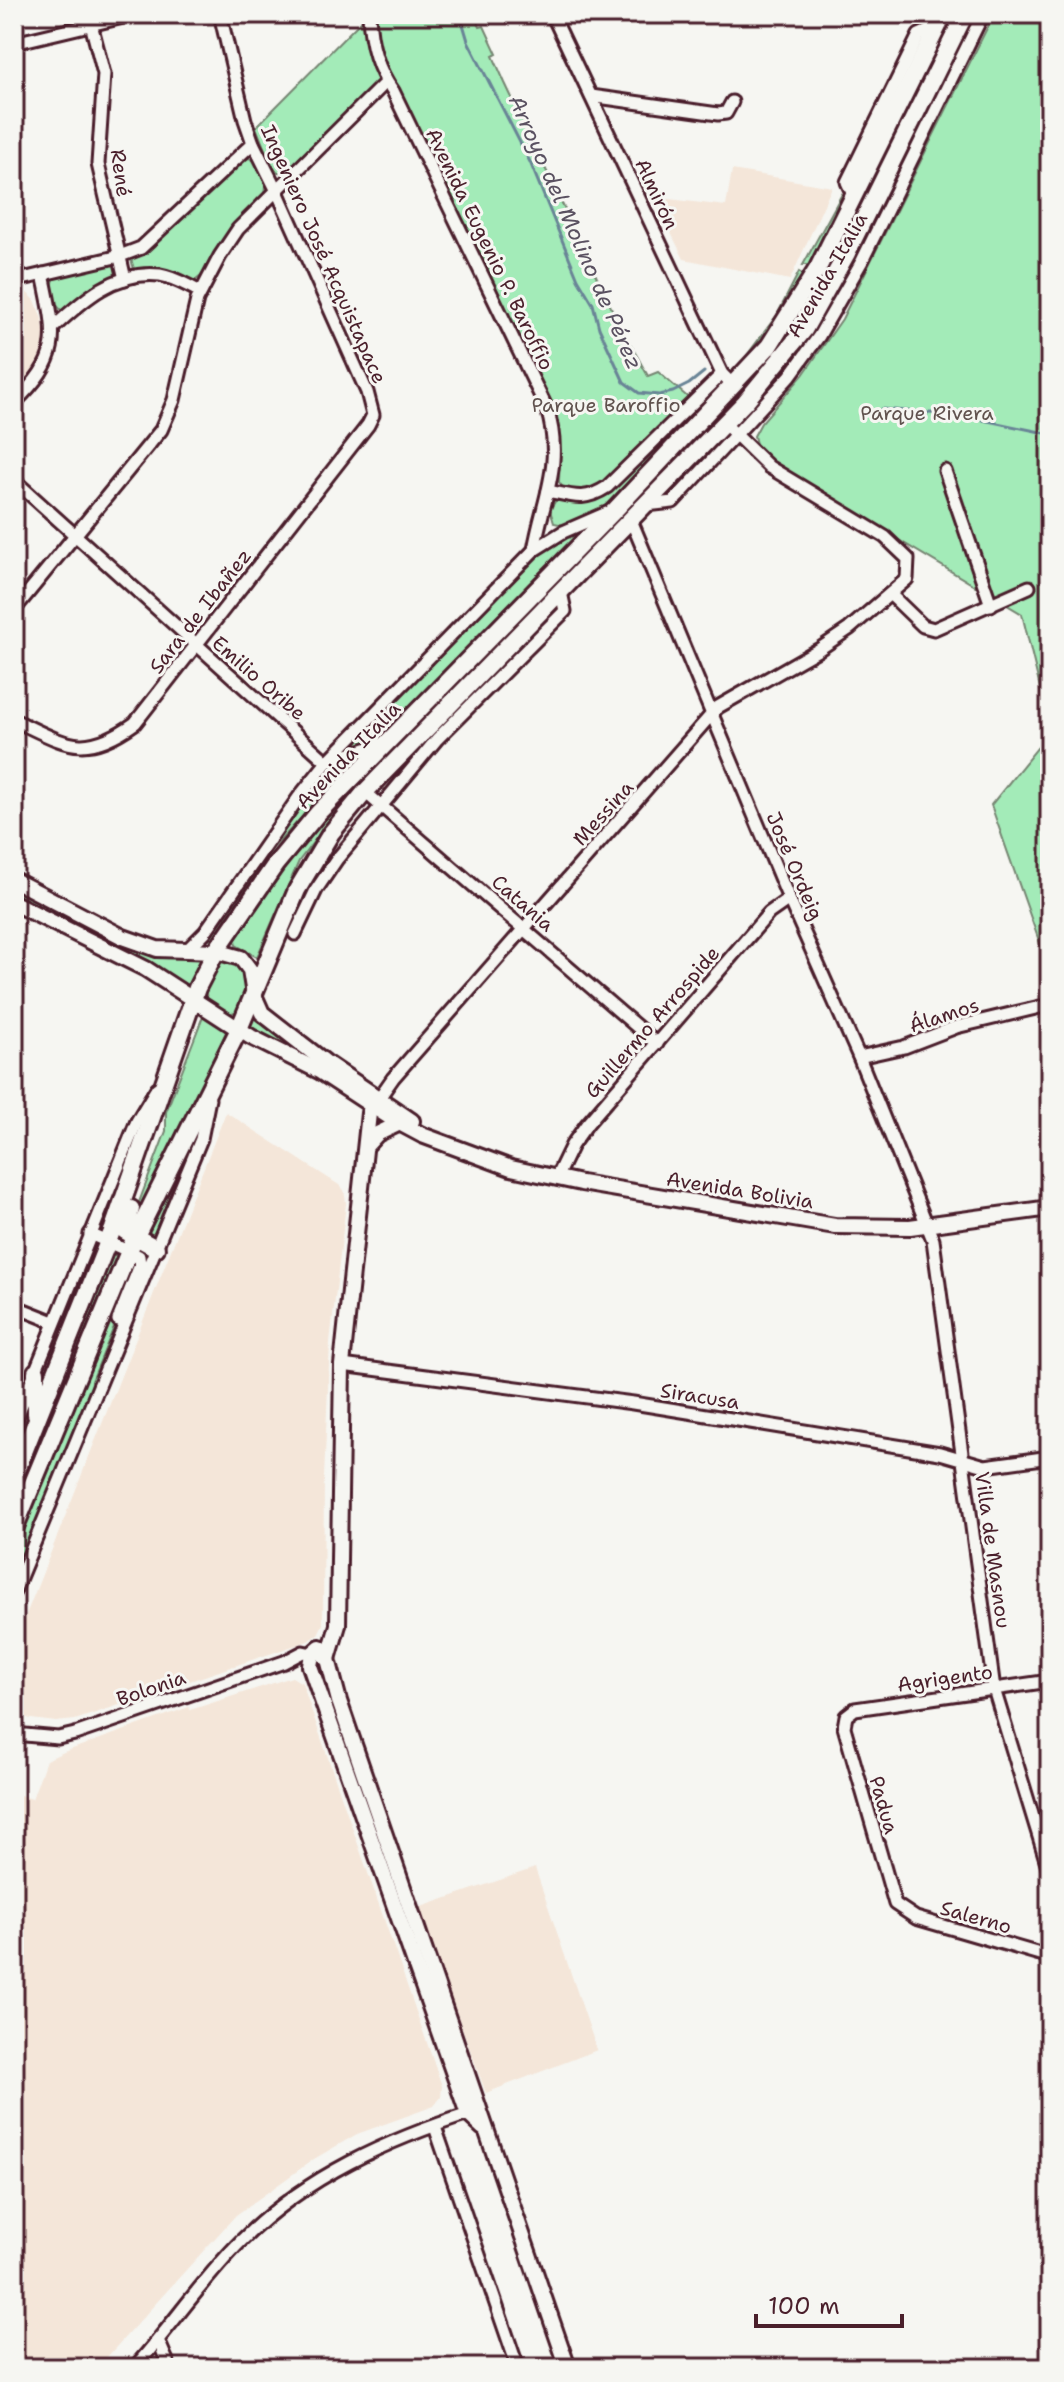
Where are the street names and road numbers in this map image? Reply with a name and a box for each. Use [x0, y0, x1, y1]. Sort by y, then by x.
street label: Ingeniero José Acquistapace [255, 121, 393, 387]
street label: Avenida Eugenio P. Baroffio [420, 124, 560, 374]
street label: René [105, 147, 137, 199]
street label: Almirón [629, 154, 685, 234]
street label: Avenida Italia [781, 207, 874, 342]
street label: Sara de Ibañez [143, 543, 257, 679]
street label: Emilio Oribe [207, 630, 311, 726]
street label: Avenida Italia [290, 695, 406, 814]
street label: Messina [567, 775, 639, 851]
street label: José Ordeig [760, 808, 830, 924]
street label: Catania [486, 869, 560, 938]
street label: Guillermo Arrospide [579, 941, 725, 1103]
street label: Álamos [906, 992, 982, 1038]
street label: Avenida Bolivia [665, 1166, 816, 1215]
street label: Siracusa [659, 1377, 742, 1415]
street label: Villa de Masnou [969, 1470, 1017, 1630]
street label: Agrigento [896, 1658, 994, 1698]
street label: Bolonia [113, 1664, 189, 1712]
street label: Padua [863, 1773, 905, 1837]
street label: Salerno [937, 1894, 1015, 1940]

